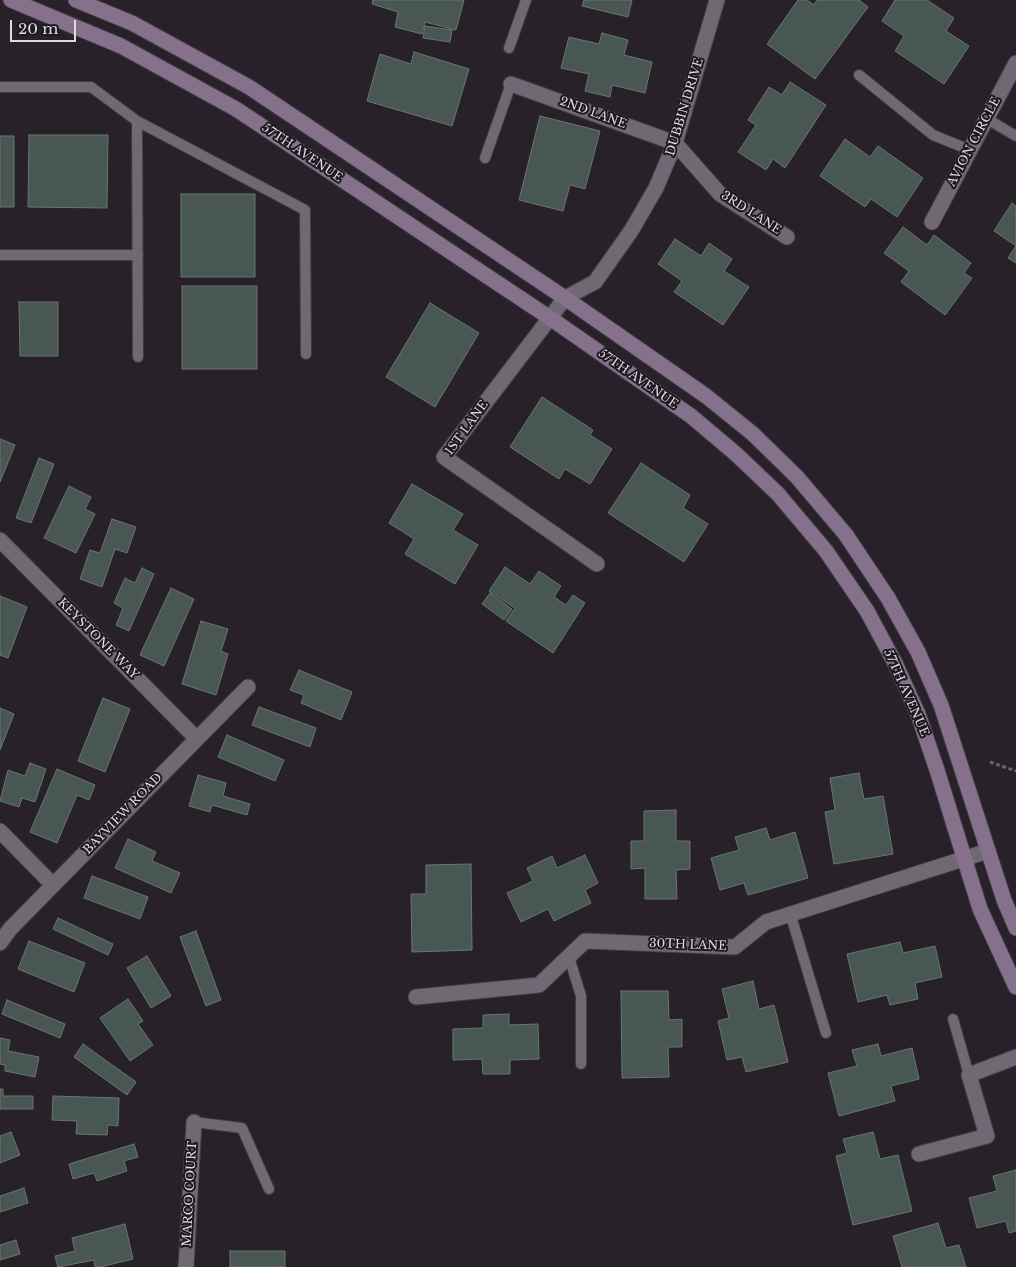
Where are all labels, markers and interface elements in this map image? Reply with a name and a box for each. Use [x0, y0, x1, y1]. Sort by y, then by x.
scale bar [12, 10, 79, 42]
text: 20 m [18, 19, 58, 38]
street label: DUBBIN DRIVE [663, 56, 707, 158]
street label: 2ND LANE [558, 94, 628, 132]
street label: AVION CIRCLE [944, 95, 1004, 189]
street label: 57TH AVENUE [259, 121, 345, 185]
street label: 3RD LANE [718, 188, 784, 238]
street label: 57TH AVENUE [596, 346, 680, 412]
street label: 1ST LANE [442, 398, 492, 458]
street label: KEYSTONE WAY [55, 596, 141, 682]
street label: 57TH AVENUE [880, 647, 932, 739]
street label: BAYVIEW ROAD [81, 771, 165, 857]
street label: 30TH LANE [649, 936, 727, 954]
street label: MARCO COURT [180, 1141, 200, 1247]

